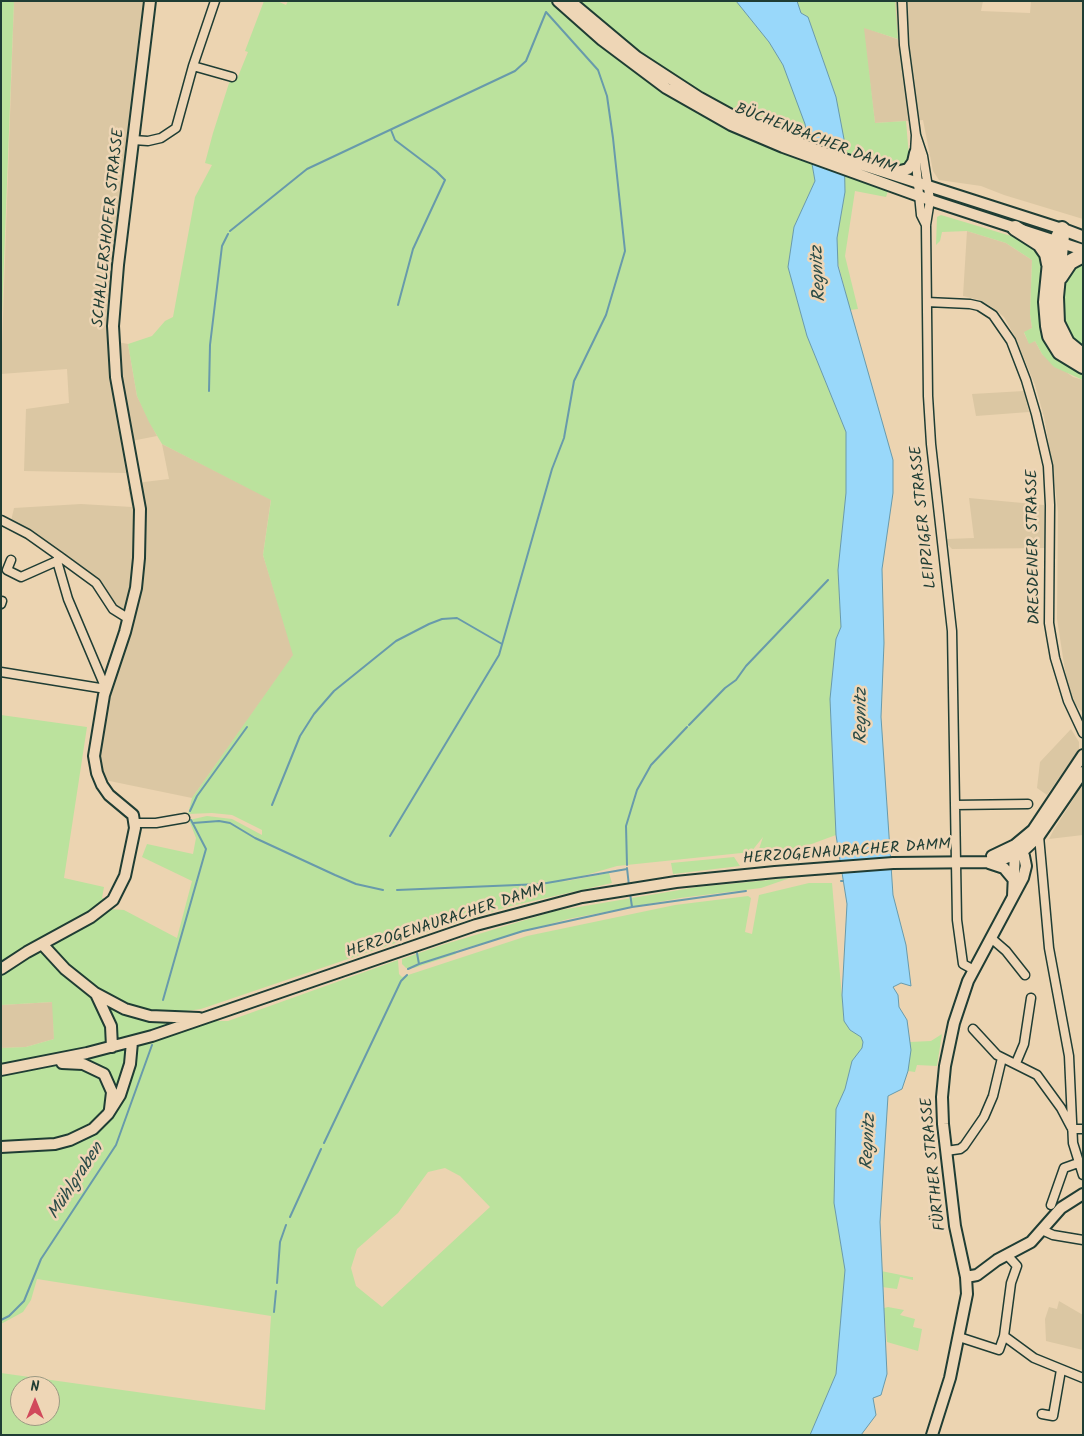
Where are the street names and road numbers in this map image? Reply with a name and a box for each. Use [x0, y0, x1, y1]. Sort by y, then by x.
street label: BÜCHENBACHER DAMM [732, 100, 898, 180]
street label: SCHALLERSHOFER STRASSE [90, 128, 130, 328]
street label: LEIPZIGER STRASSE [908, 444, 942, 590]
street label: DRESDENER STRASSE [1024, 469, 1046, 625]
street label: HERZOGENAURACHER DAMM [742, 836, 952, 870]
street label: HERZOGENAURACHER DAMM [344, 881, 548, 963]
street label: FÜRTHER STRASSE [918, 1096, 952, 1232]

